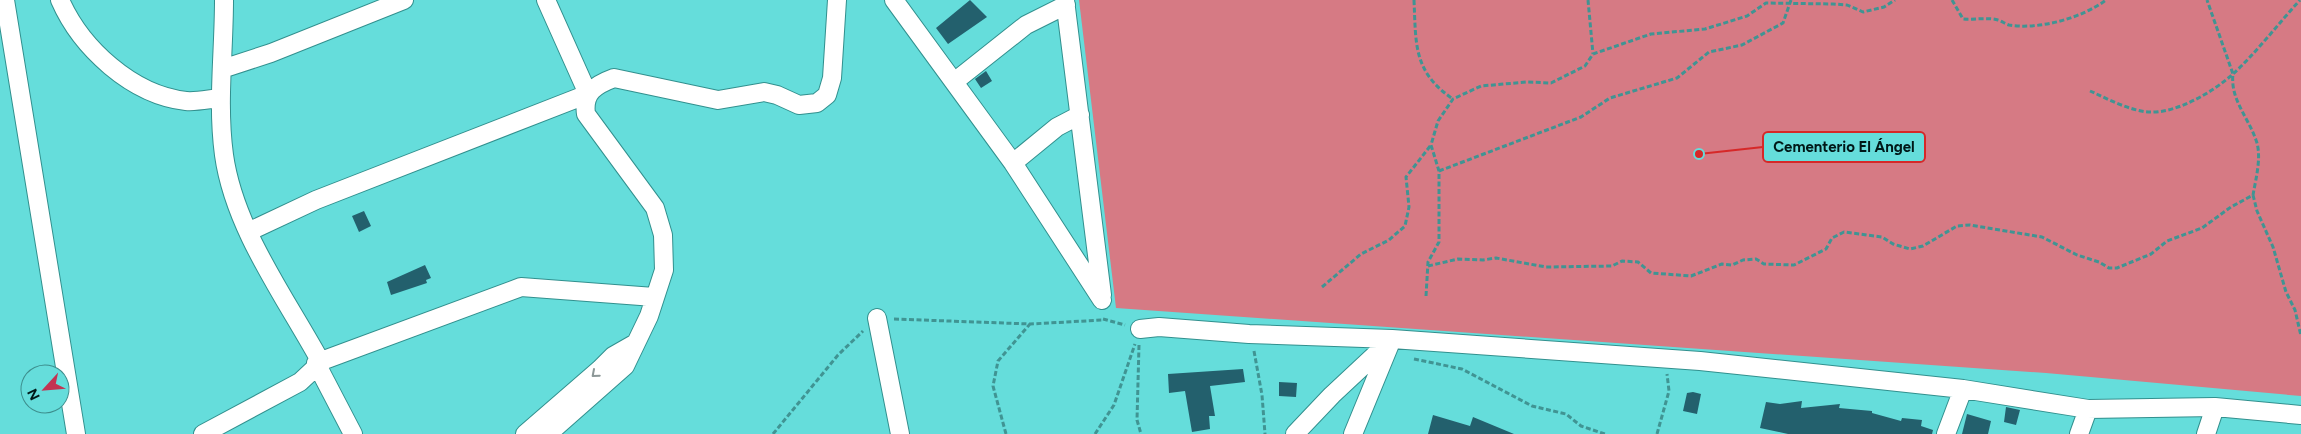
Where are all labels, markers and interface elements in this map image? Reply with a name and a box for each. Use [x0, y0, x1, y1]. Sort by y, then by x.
callout: Cementerio El Ángel [1763, 132, 1925, 162]
text: Cementerio El Ángel [1773, 138, 1915, 156]
north arrow [20, 364, 70, 414]
one-way arrow [592, 368, 601, 377]
text: N [24, 386, 44, 403]

